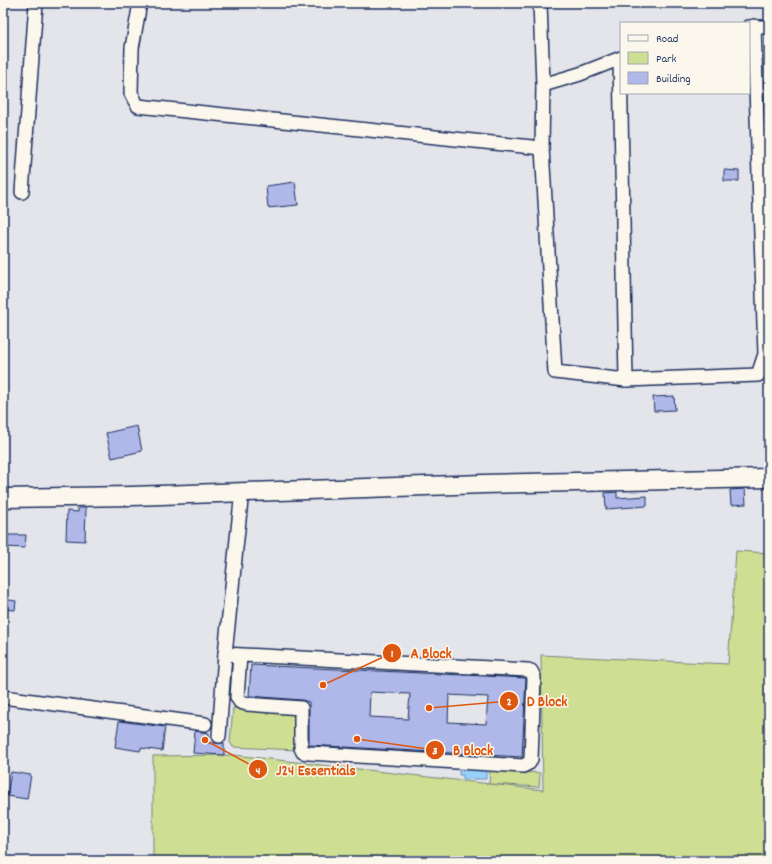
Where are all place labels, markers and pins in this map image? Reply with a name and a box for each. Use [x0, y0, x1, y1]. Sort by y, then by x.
callout: A Block [382, 639, 459, 666]
callout: D Block [499, 687, 576, 714]
callout: B Block [425, 736, 501, 763]
callout: J24 Essentials [248, 756, 364, 783]

